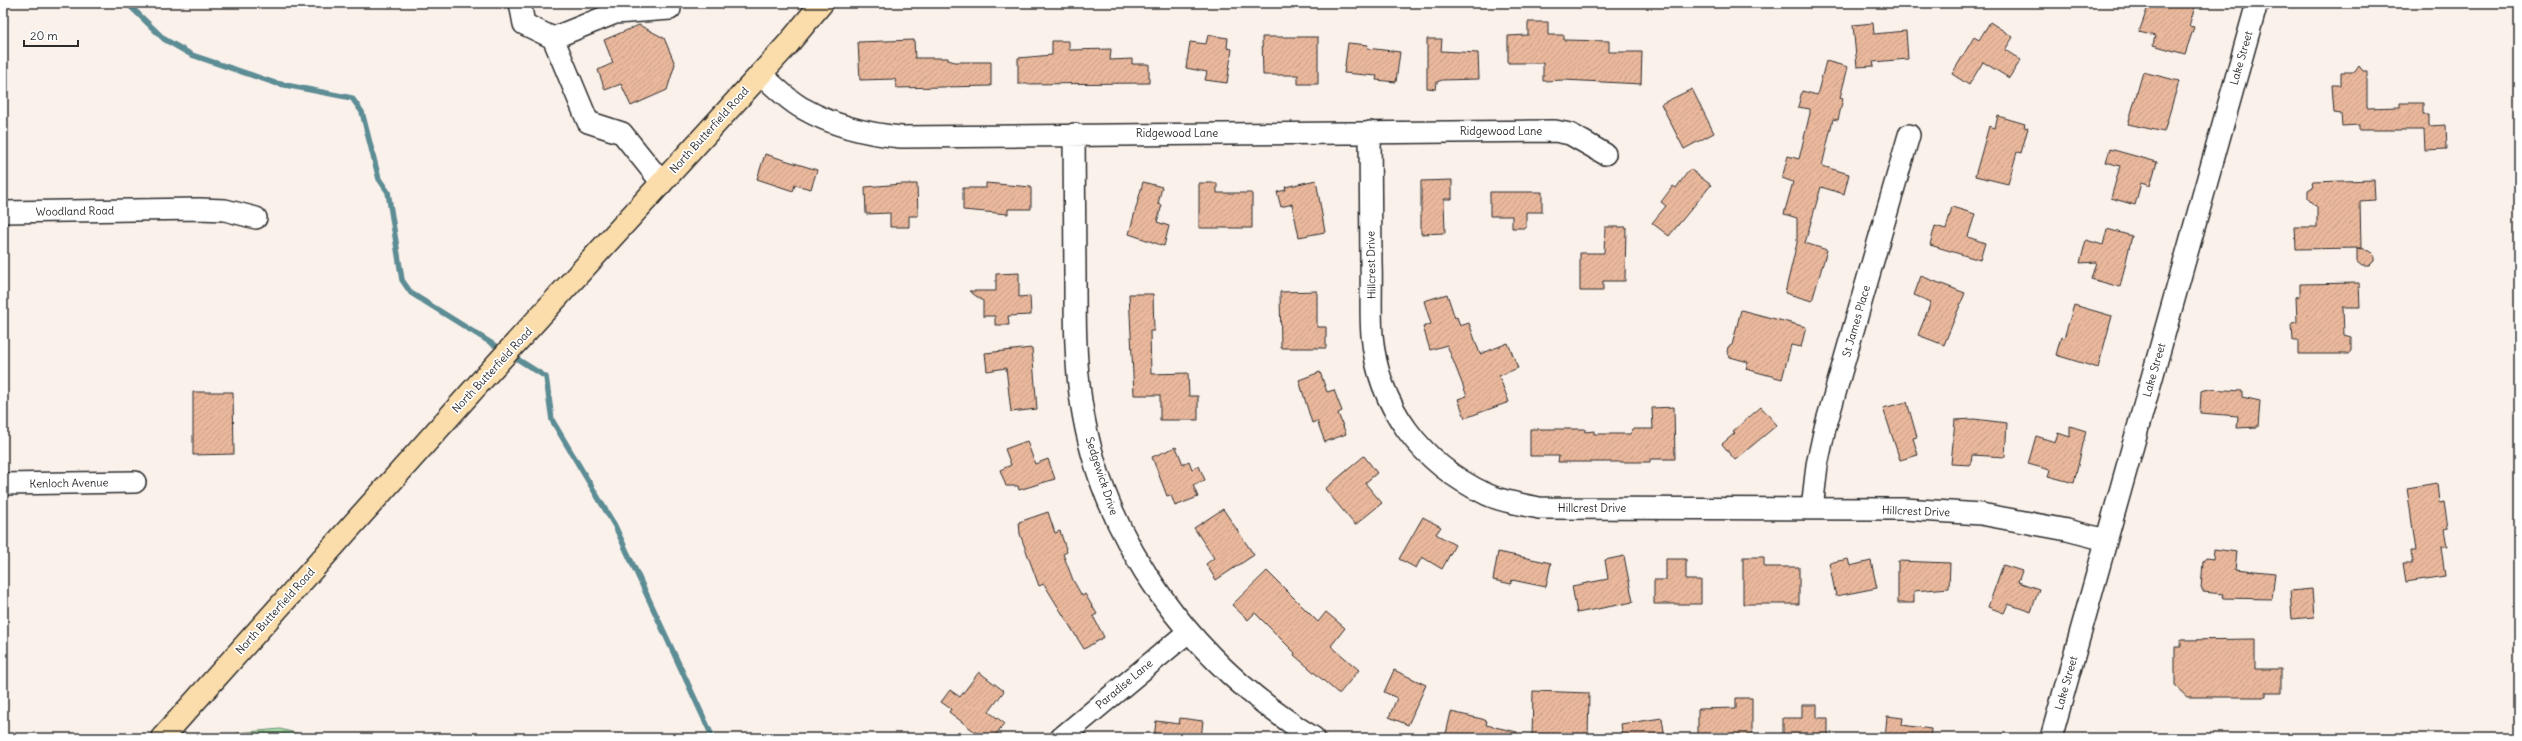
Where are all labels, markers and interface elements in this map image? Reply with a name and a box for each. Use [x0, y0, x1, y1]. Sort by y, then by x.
scale bar [24, 22, 78, 48]
text: 20 m [30, 28, 58, 43]
street label: Lake Street [2227, 29, 2255, 87]
street label: North Butterfield Road [666, 83, 752, 176]
street label: Ridgewood Lane [1460, 124, 1542, 138]
street label: Ridgewood Lane [1136, 126, 1218, 140]
street label: Woodland Road [36, 203, 115, 219]
street label: Hillcrest Drive [1363, 231, 1379, 299]
street label: St James Place [1839, 283, 1873, 358]
street label: North Butterfield Road [449, 324, 536, 416]
street label: Lake Street [2140, 341, 2168, 399]
street label: Sedgewick Drive [1083, 435, 1121, 517]
street label: Kenloch Avenue [29, 475, 109, 491]
street label: Hillcrest Drive [1558, 501, 1626, 515]
street label: Hillcrest Drive [1882, 503, 1950, 519]
street label: North Butterfield Road [232, 564, 318, 657]
street label: Lake Street [2052, 654, 2080, 712]
street label: Paradise Lane [1093, 656, 1155, 712]

